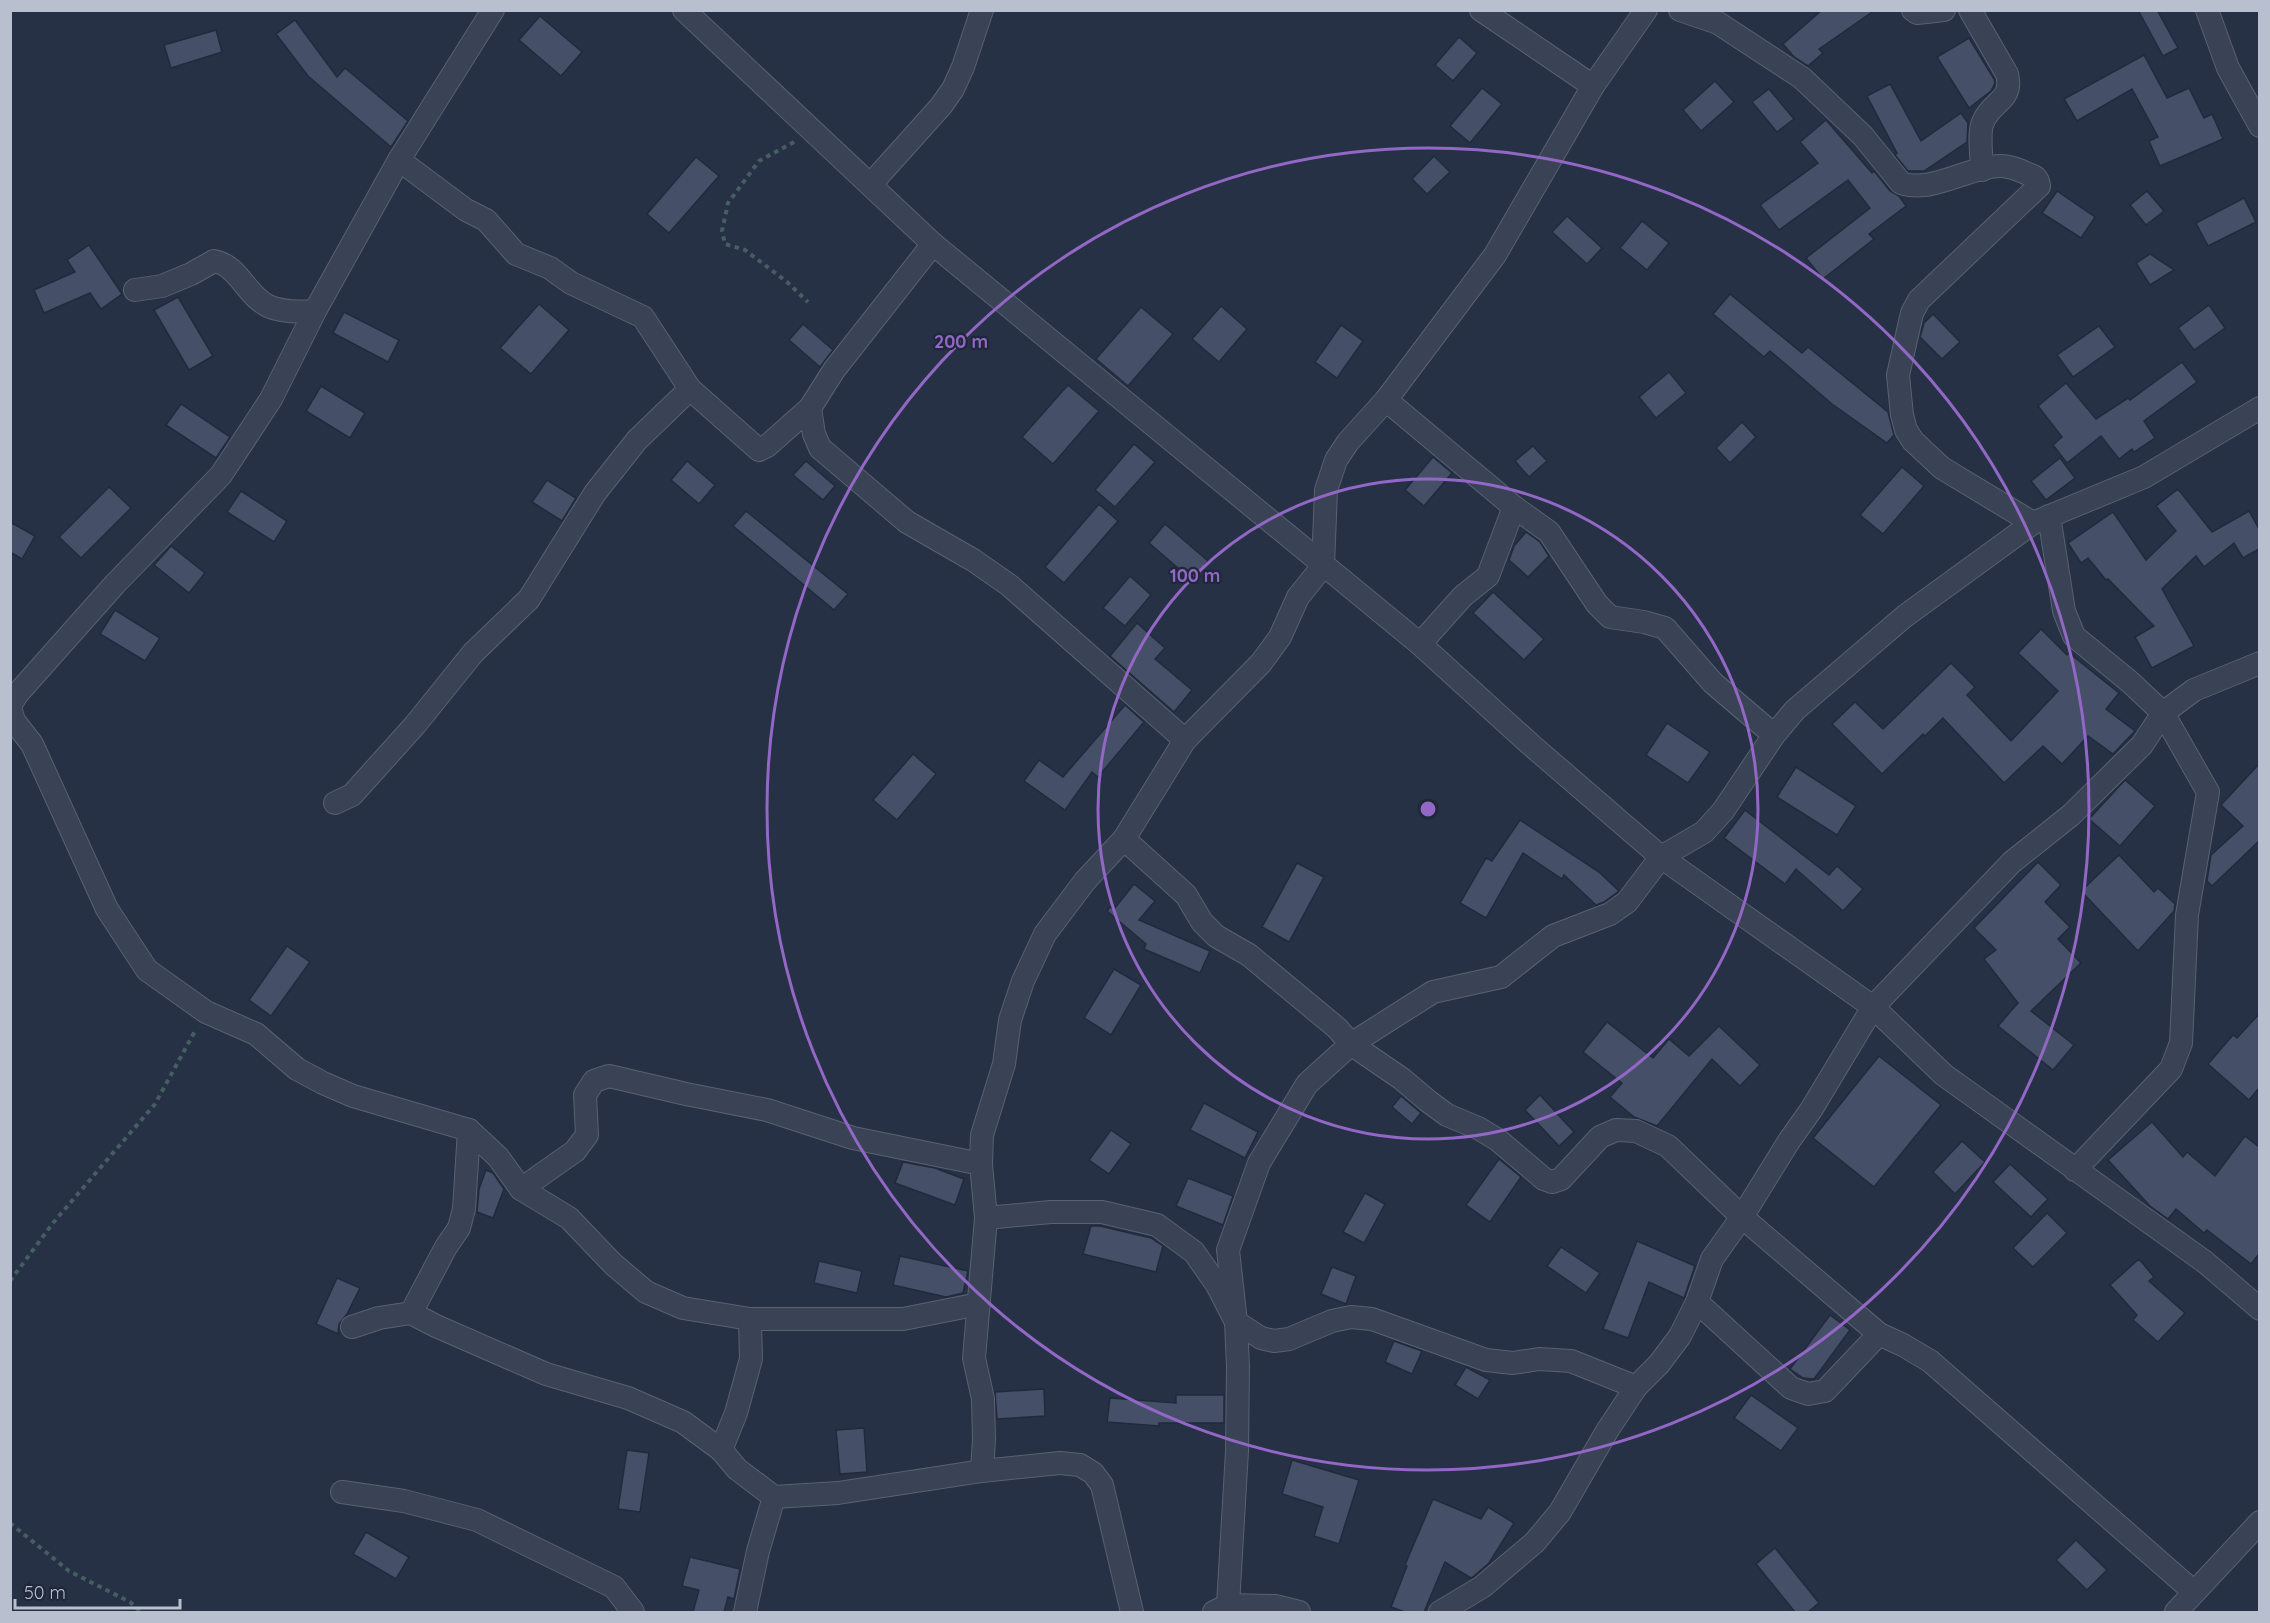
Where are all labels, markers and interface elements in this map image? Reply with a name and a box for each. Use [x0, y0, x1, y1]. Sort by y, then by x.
text: 200 m [934, 330, 988, 353]
text: 100 m [1170, 564, 1220, 587]
centre of rings [1418, 799, 1438, 819]
scale bar [15, 1572, 180, 1610]
text: 50 m [24, 1581, 66, 1604]

